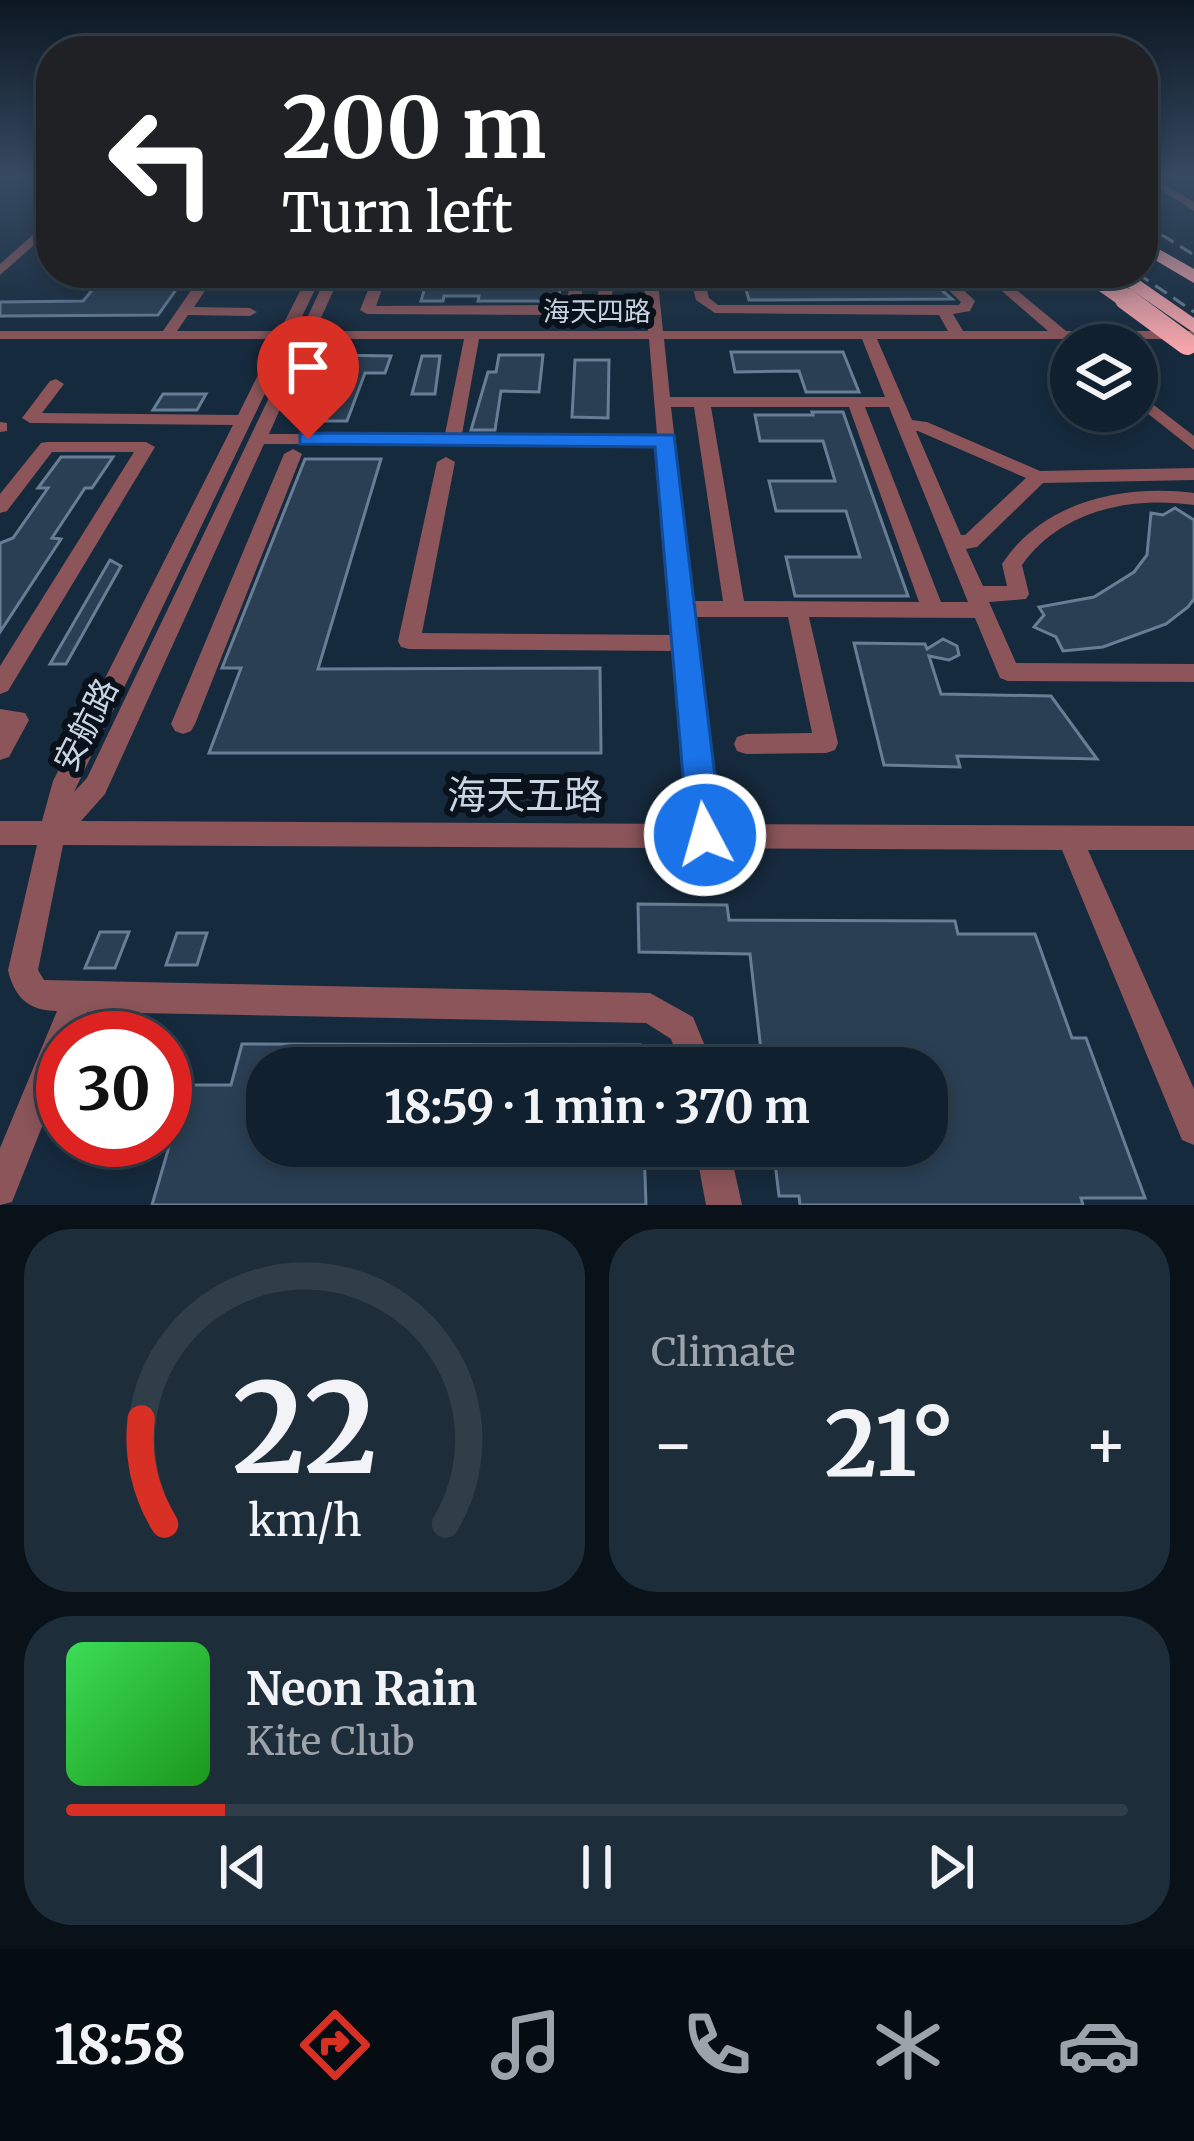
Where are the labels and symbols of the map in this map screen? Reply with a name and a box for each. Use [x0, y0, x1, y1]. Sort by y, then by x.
street label: 海天四路 [543, 294, 651, 328]
pin [257, 316, 359, 439]
street label: 安航路 [45, 672, 127, 778]
street label: 海天五路 [447, 771, 603, 820]
position arrow [642, 772, 768, 898]
speed limit sign: 30 [36, 1011, 192, 1167]

